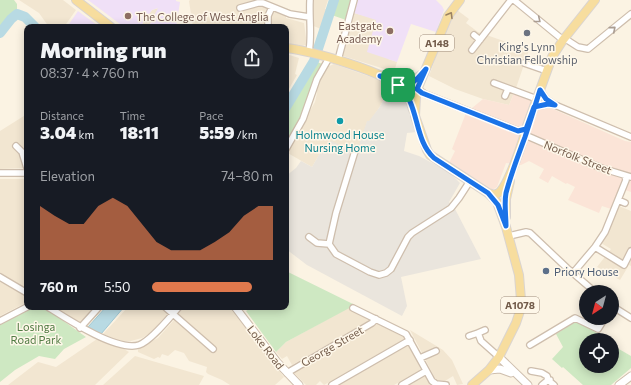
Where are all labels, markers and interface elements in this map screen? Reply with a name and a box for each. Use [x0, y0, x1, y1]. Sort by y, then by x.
place label: The College of West Anglia [136, 10, 269, 23]
marker: The College of West Anglia [123, 11, 133, 21]
one-way arrow [445, 12, 452, 19]
one-way arrow [534, 15, 541, 22]
place label: Eastgate Academy [336, 19, 382, 45]
marker: Eastgate Academy [385, 26, 395, 36]
one-way arrow [608, 26, 616, 33]
marker: King's Lynn Christian Fellowship [522, 28, 532, 38]
road number: A148 [420, 35, 454, 51]
text: Morning run [40, 36, 167, 63]
button: share [231, 37, 273, 79]
place label: King's Lynn Christian Fellowship [477, 40, 577, 66]
text: 08:37 · 4 × 760 m [40, 65, 139, 81]
pin [381, 68, 415, 102]
icon: arrive [387, 74, 409, 96]
text: Distance [40, 109, 84, 122]
text: Time [120, 109, 145, 122]
text: Pace [199, 109, 223, 122]
marker: Holmwood House Nursing Home [335, 116, 345, 126]
text: 3.04 [40, 122, 76, 143]
text: 18:11 [120, 122, 159, 143]
text: 5:59 [199, 122, 235, 143]
text: km [76, 128, 94, 141]
text: /km [235, 128, 257, 141]
place label: Holmwood House Nursing Home [295, 128, 385, 154]
street label: Norfolk Street [542, 138, 614, 177]
text: Elevation [40, 168, 95, 184]
text: 74–80 m [221, 168, 273, 184]
place label: Priory House [554, 265, 619, 278]
marker: Priory House [541, 266, 551, 276]
text: 760 m [40, 279, 78, 295]
text: 5:50 [104, 279, 131, 295]
north arrow [579, 285, 619, 325]
map controls [579, 285, 619, 373]
road number: A1078 [501, 297, 539, 313]
park label: Losinga Road Park [11, 320, 61, 346]
street label: Loke Road [245, 322, 287, 372]
street label: George Street [299, 323, 366, 369]
button: locate [579, 333, 619, 373]

